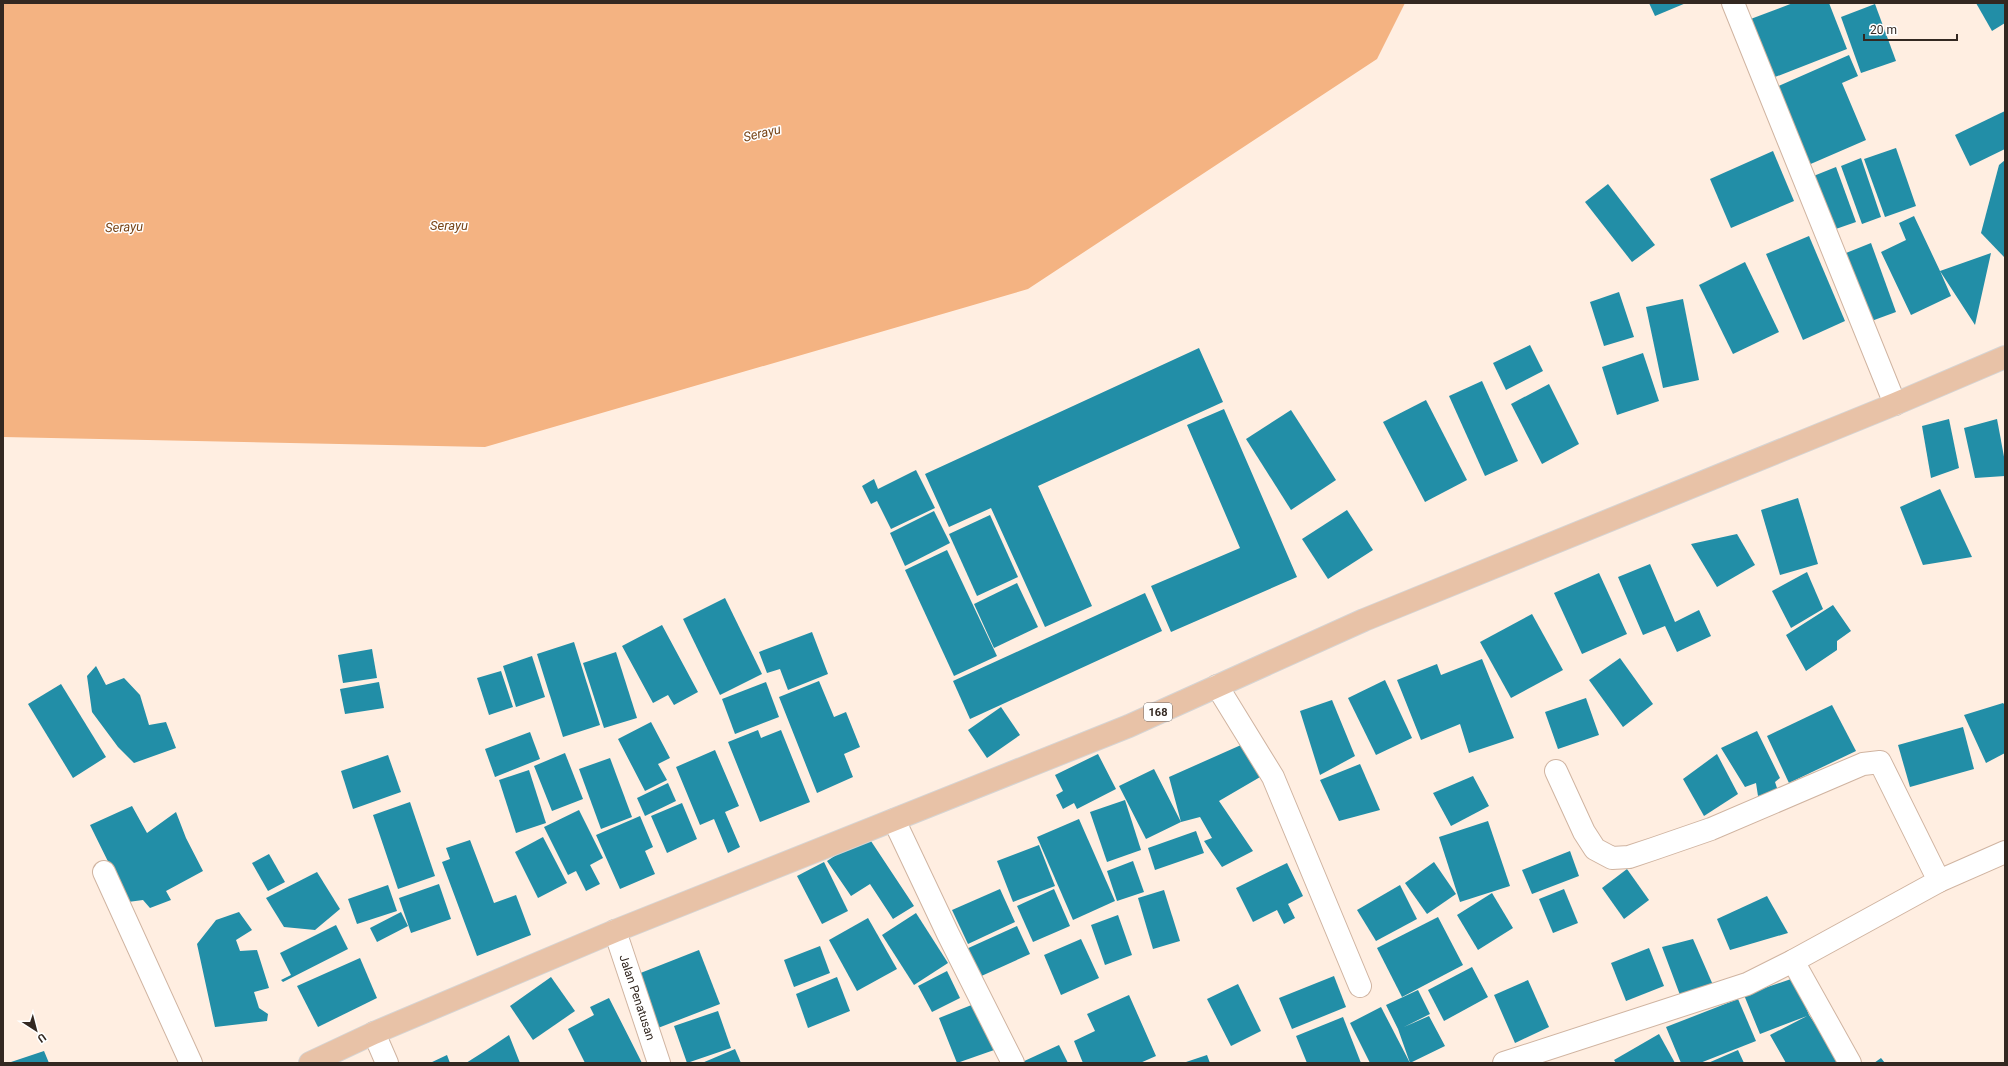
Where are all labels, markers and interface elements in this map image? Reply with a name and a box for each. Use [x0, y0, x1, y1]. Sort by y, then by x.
scale bar [1864, 16, 1957, 42]
text: 20 m [1870, 23, 1897, 37]
water label: Serayu [742, 121, 782, 145]
water label: Serayu [430, 218, 468, 233]
water label: Serayu [105, 219, 143, 235]
road number: 168 [1144, 703, 1172, 721]
street label: Jalan Penatusan [616, 953, 658, 1042]
north arrow [16, 1010, 56, 1050]
text: U [35, 1030, 48, 1045]

